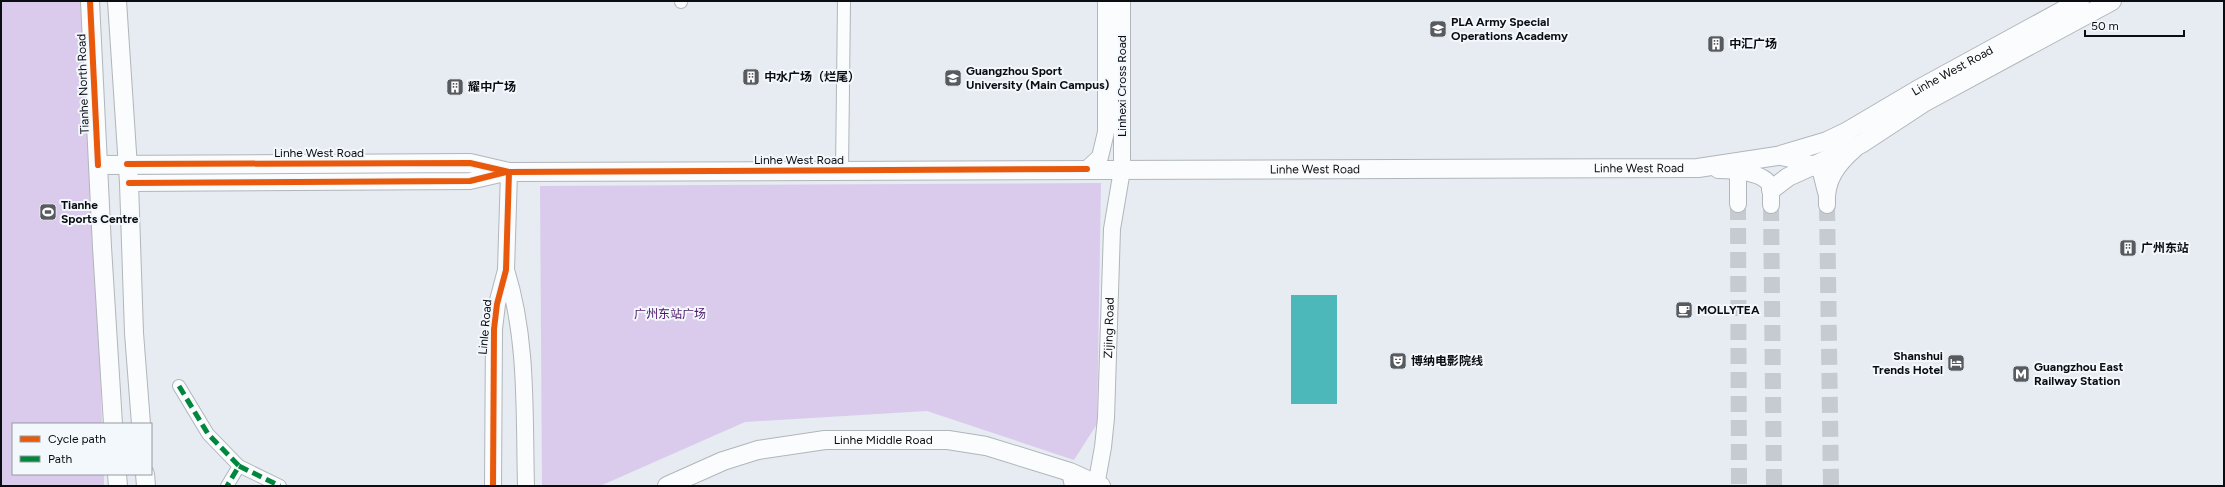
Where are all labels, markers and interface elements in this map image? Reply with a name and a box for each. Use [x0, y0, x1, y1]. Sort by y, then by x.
scale bar [2085, 12, 2184, 38]
place label: PLA Army Special Operations Academy [1451, 15, 1568, 43]
school or university icon: PLA Army Special Operations Academy [1428, 19, 1448, 39]
text: 50 m [2091, 19, 2119, 33]
street label: Tianhe North Road [74, 34, 92, 134]
building icon: 中汇广场 [1706, 34, 1726, 54]
street label: Linhexi Cross Road [1115, 35, 1129, 137]
place label: 中汇广场 [1729, 37, 1777, 51]
street label: Linhe West Road [1909, 43, 1995, 98]
place label: Guangzhou Sport University (Main Campus) [966, 64, 1110, 92]
building icon: 中水广场（烂尾） [741, 67, 761, 87]
school or university icon: Guangzhou Sport University (Main Campus) [943, 68, 963, 88]
place label: 中水广场（烂尾） [764, 70, 860, 84]
building icon: 耀中广场 [445, 77, 465, 97]
place label: 耀中广场 [468, 80, 516, 94]
street label: Linhe West Road [274, 146, 364, 160]
street label: Linhe West Road [754, 153, 844, 167]
street label: Linhe West Road [1594, 161, 1684, 175]
street label: Linhe West Road [1270, 162, 1360, 176]
place label: Tianhe Sports Centre [61, 198, 139, 226]
sports icon: Tianhe Sports Centre [38, 202, 58, 222]
building icon: 广州东站 [2118, 238, 2138, 258]
place label: 广州东站 [2141, 241, 2189, 255]
street label: Zijing Road [1101, 297, 1117, 358]
street label: Linle Road [476, 299, 494, 355]
cafe icon: MOLLYTEA [1674, 300, 1694, 320]
place label: MOLLYTEA [1697, 303, 1760, 317]
park label: 广州东站广场 [634, 307, 706, 321]
place label: Shanshui Trends Hotel [1873, 349, 1943, 377]
theatre icon: 博纳电影院线 [1388, 351, 1408, 371]
hotel icon: Shanshui Trends Hotel [1946, 353, 1966, 373]
place label: 博纳电影院线 [1411, 354, 1483, 368]
place label: Guangzhou East Railway Station [2034, 360, 2123, 388]
metro station icon: Guangzhou East Railway Station [2011, 364, 2031, 384]
legend [12, 423, 152, 475]
text: Cycle path [48, 432, 106, 446]
street label: Linhe Middle Road [834, 433, 933, 447]
text: Path [48, 452, 72, 466]

